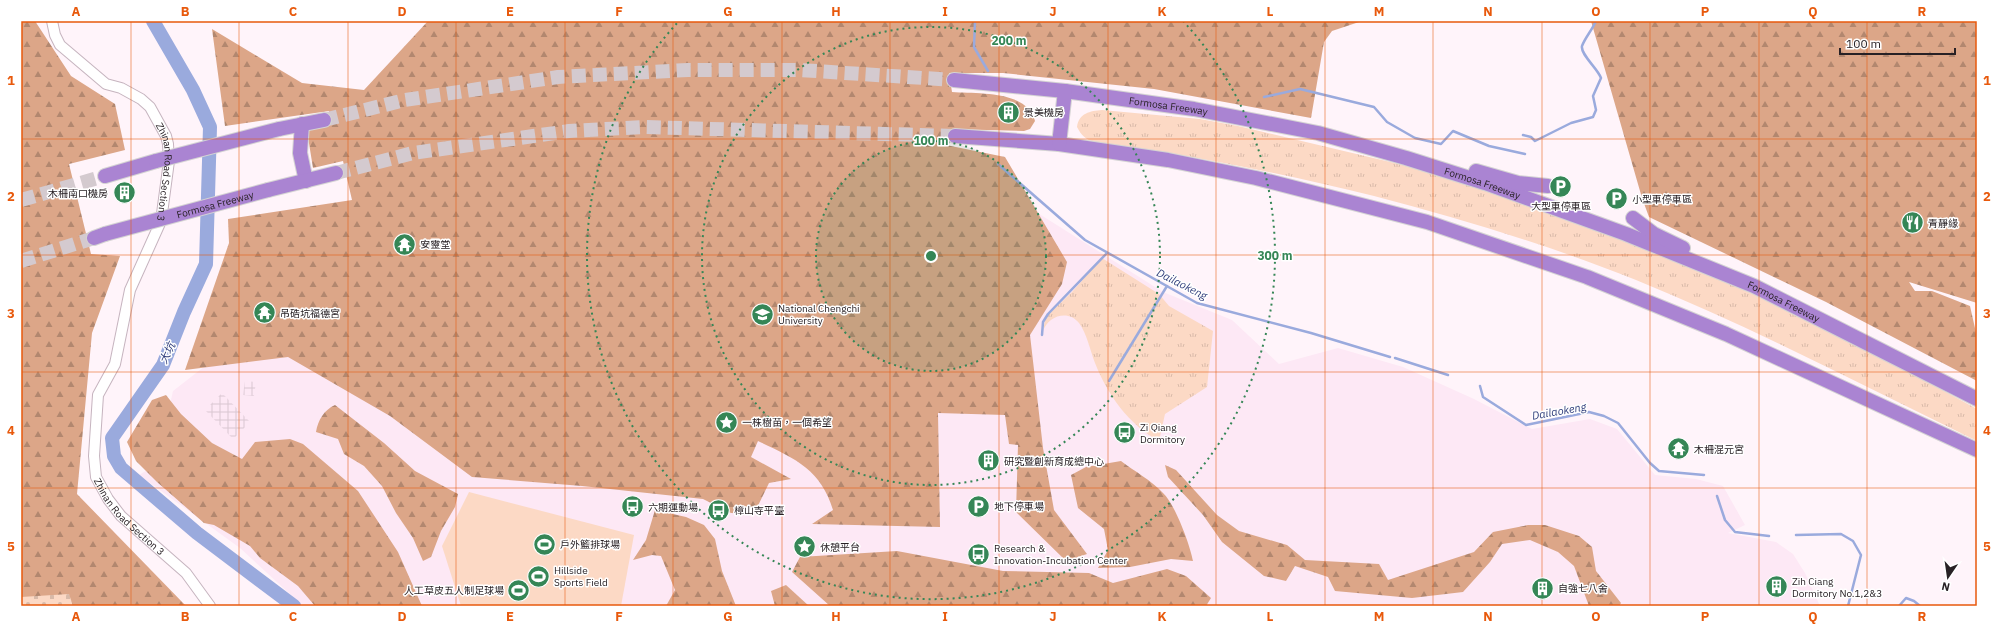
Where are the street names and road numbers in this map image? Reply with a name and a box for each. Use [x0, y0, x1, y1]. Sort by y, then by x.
street label: Formosa Freeway [1128, 94, 1209, 118]
street label: Zhinan Road Section 3 [153, 120, 176, 222]
street label: Formosa Freeway [1443, 164, 1522, 202]
street label: Formosa Freeway [175, 188, 255, 221]
street label: Formosa Freeway [1746, 278, 1822, 325]
street label: Zhinan Road Section 3 [91, 476, 167, 558]

